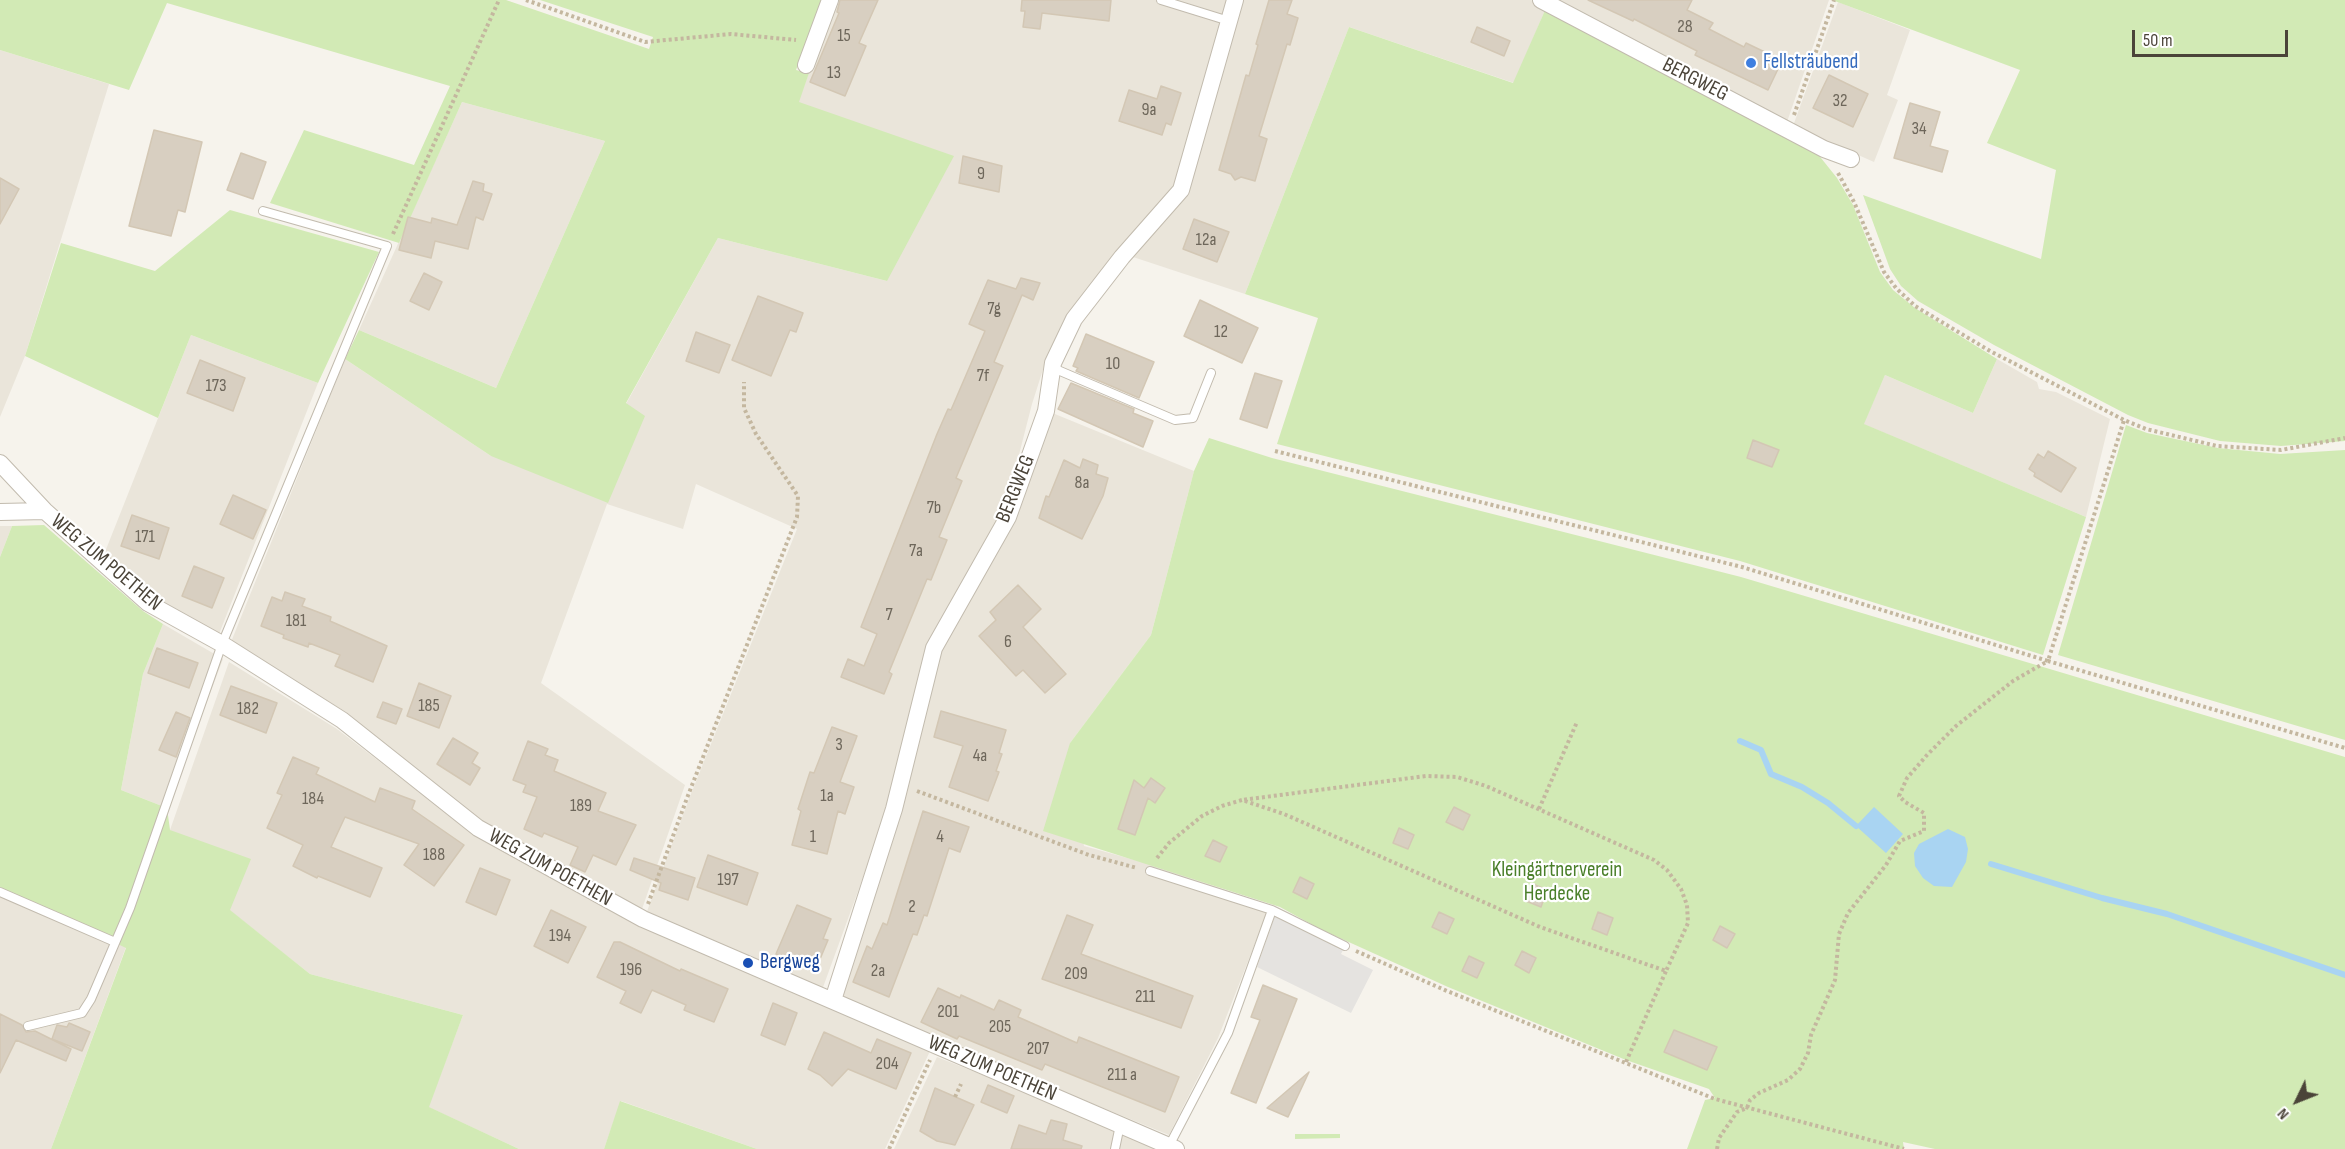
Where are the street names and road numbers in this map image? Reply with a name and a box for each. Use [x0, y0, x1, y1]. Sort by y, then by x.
street label: BERGWEG [1658, 53, 1732, 107]
street label: BERGWEG [991, 452, 1041, 526]
street label: WEG ZUM POETHEN [45, 509, 167, 617]
street label: WEG ZUM POETHEN [484, 824, 616, 912]
street label: WEG ZUM POETHEN [924, 1031, 1060, 1107]

